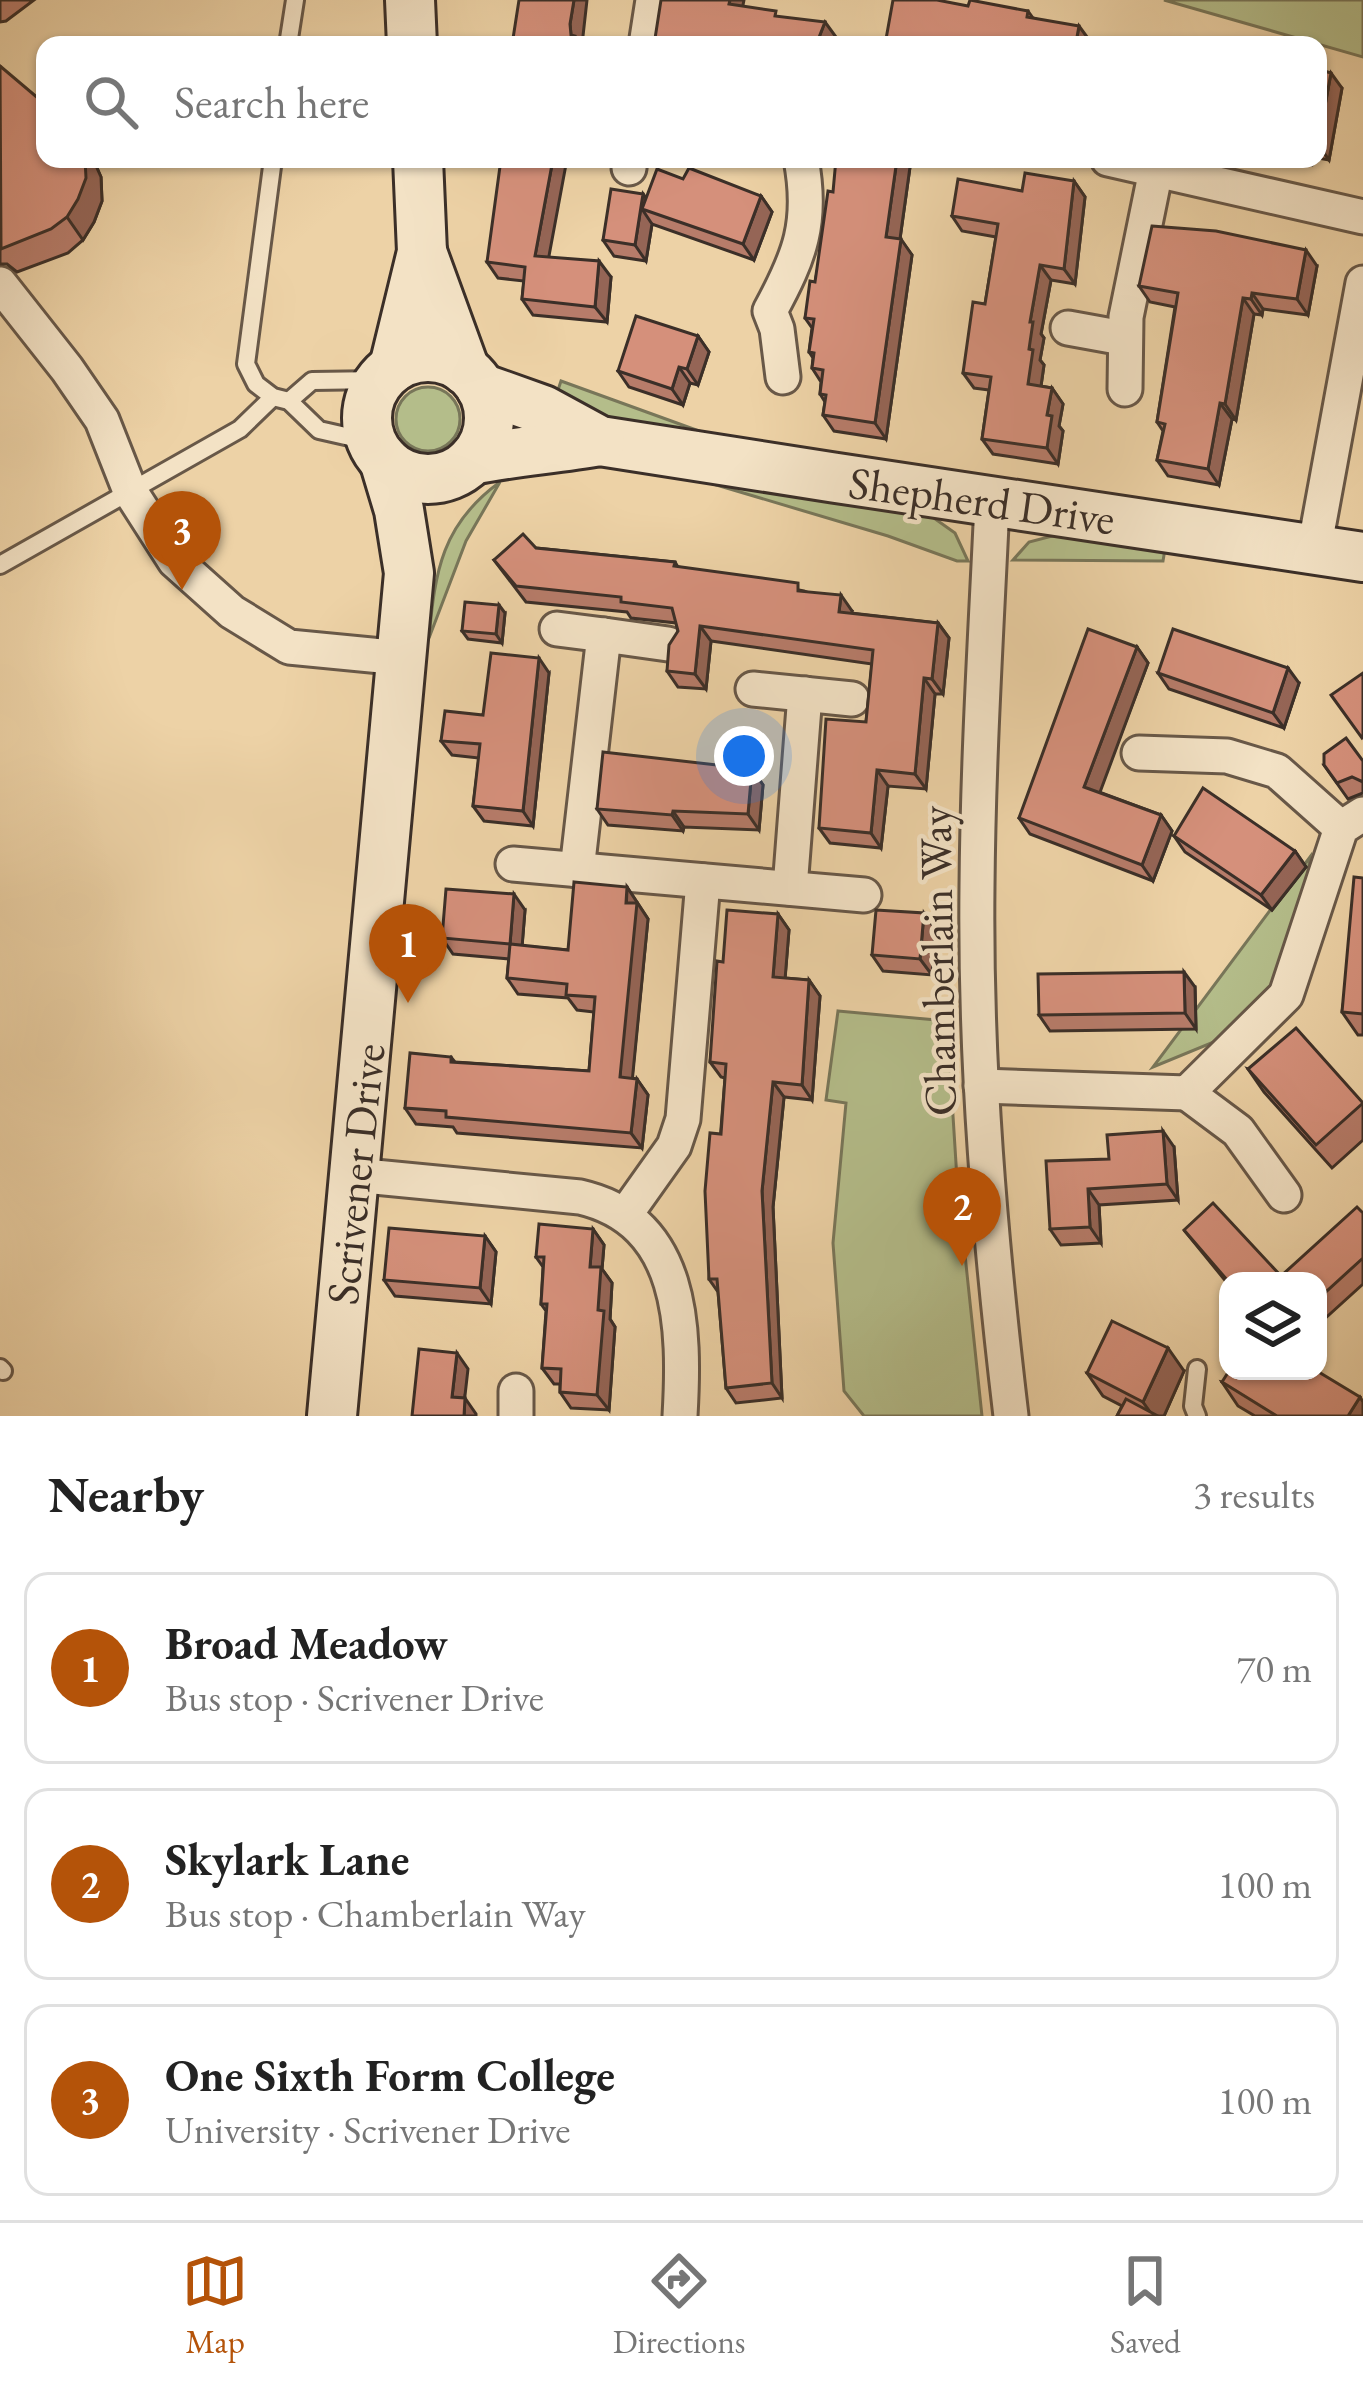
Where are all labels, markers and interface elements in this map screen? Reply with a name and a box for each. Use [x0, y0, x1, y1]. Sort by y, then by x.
search box [36, 36, 1327, 168]
icon: search [78, 69, 144, 135]
text: Search here [174, 73, 369, 131]
street label: Shepherd Drive [845, 453, 1119, 547]
pin: 3 [143, 491, 221, 590]
your location [714, 726, 774, 786]
street label: Chamberlain Way [905, 805, 969, 1117]
pin: 1 [369, 904, 447, 1003]
street label: Scrivener Drive [312, 1041, 398, 1307]
pin: 2 [923, 1167, 1001, 1266]
map controls [1219, 1272, 1327, 1380]
button: layers [1219, 1272, 1327, 1380]
text: Nearby [48, 1461, 204, 1527]
text: 3 results [1193, 1469, 1315, 1520]
text: Broad Meadow [165, 1614, 448, 1672]
text: 1 [80, 1643, 100, 1694]
text: 70 m [1236, 1643, 1312, 1694]
text: Bus stop · Scrivener Drive [165, 1672, 544, 1723]
text: Skylark Lane [165, 1830, 409, 1888]
text: 2 [80, 1859, 100, 1910]
text: 100 m [1218, 1859, 1312, 1910]
text: Bus stop · Chamberlain Way [165, 1888, 586, 1939]
text: One Sixth Form College [165, 2046, 615, 2104]
text: 3 [80, 2075, 100, 2126]
text: 100 m [1218, 2075, 1312, 2126]
text: University · Scrivener Drive [165, 2104, 570, 2155]
tab: Map [182, 2248, 248, 2363]
tab: Directions [613, 2248, 746, 2363]
tab: Saved [1110, 2248, 1181, 2363]

